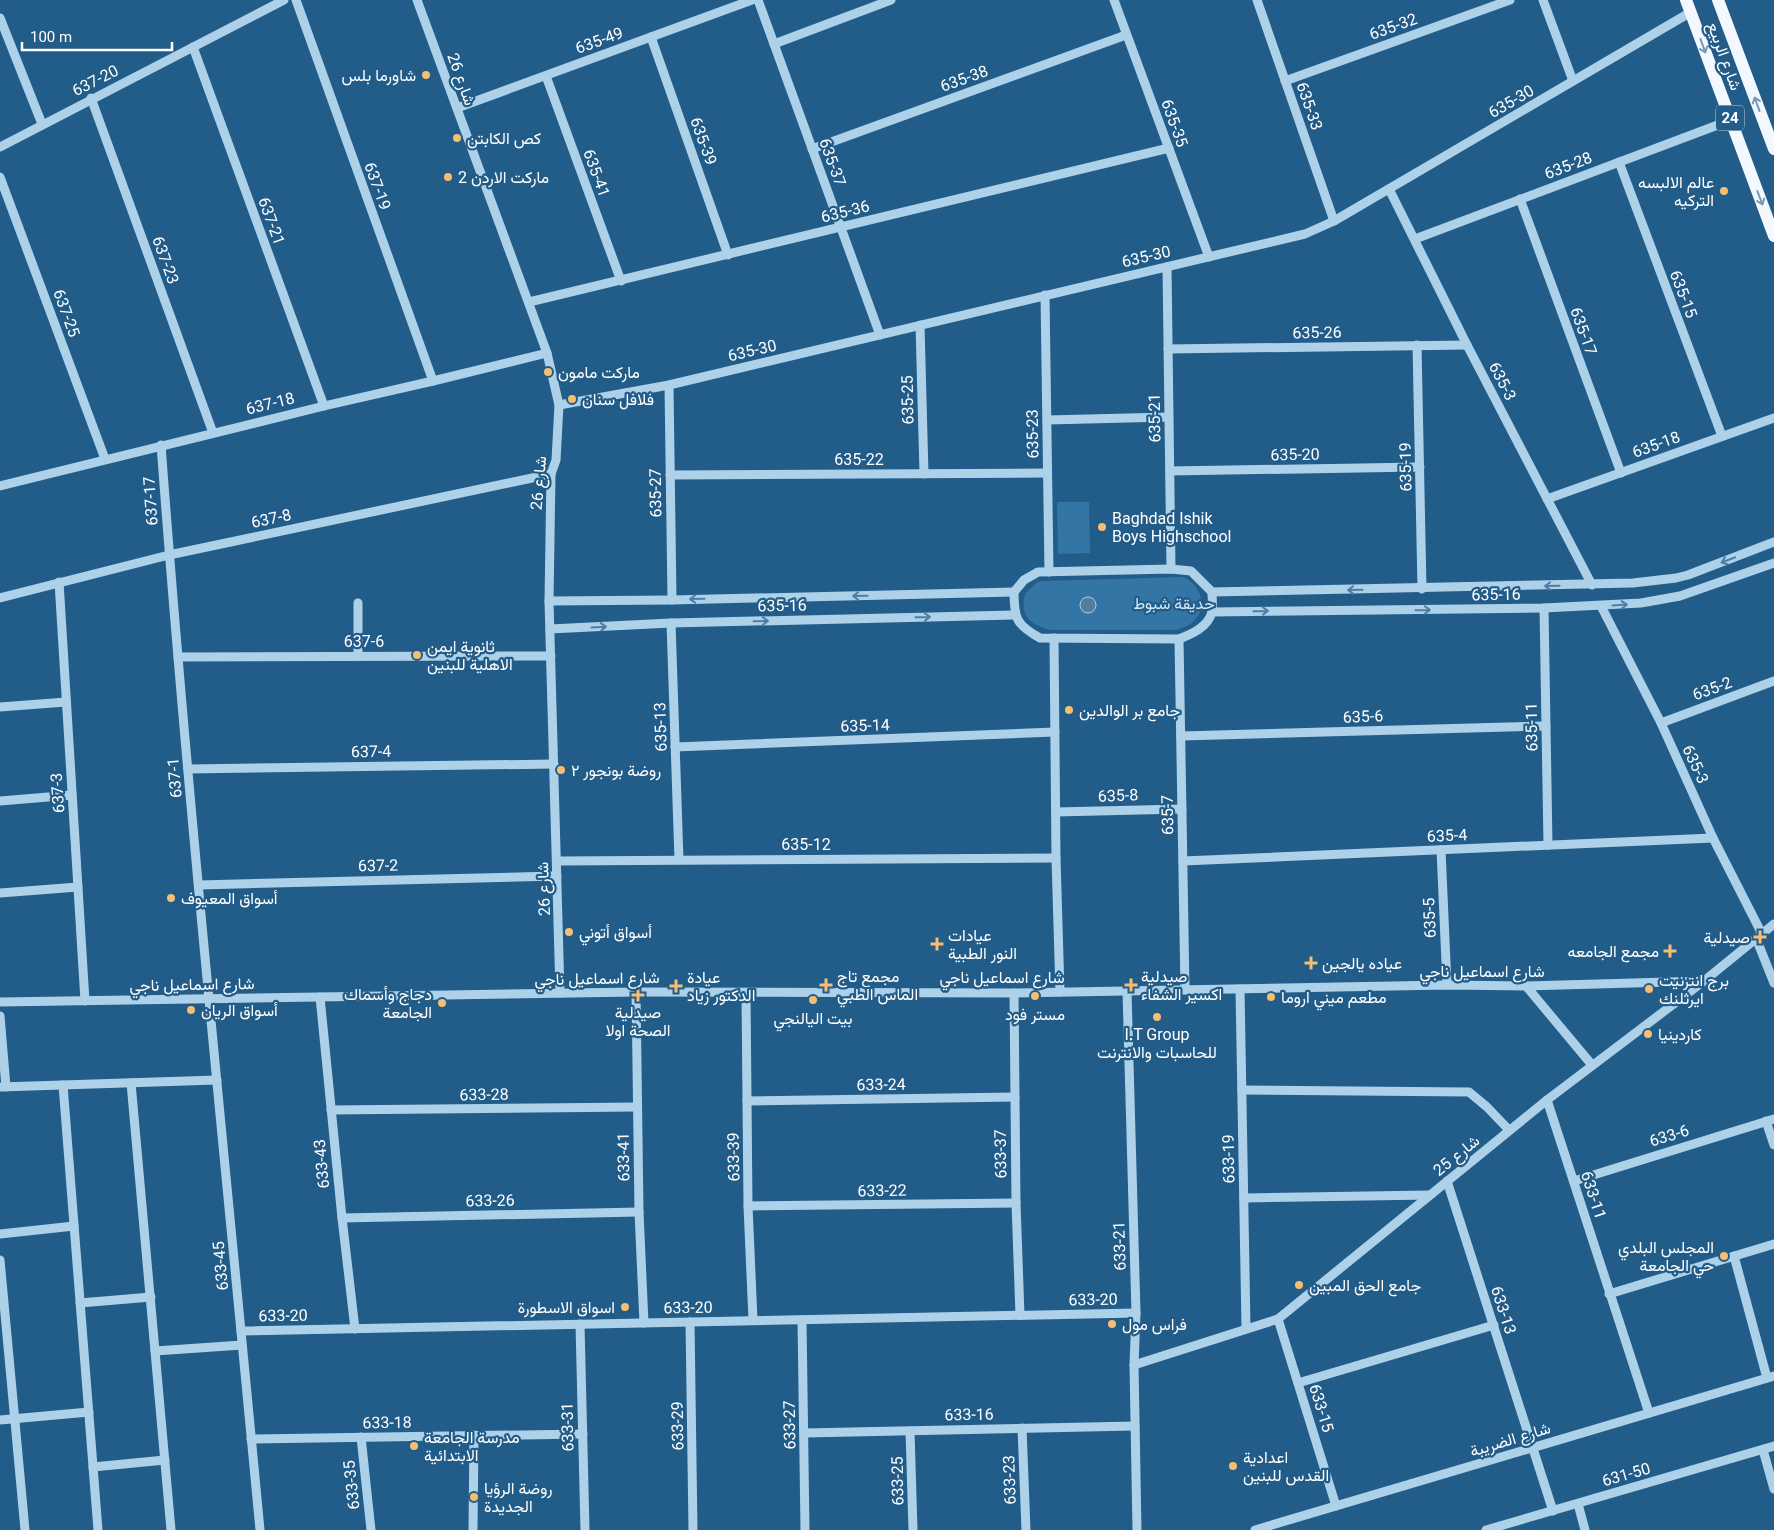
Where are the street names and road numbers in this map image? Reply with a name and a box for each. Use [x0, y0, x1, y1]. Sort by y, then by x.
street label: 635-32 [1367, 9, 1420, 44]
street label: شارع الربيع [1702, 19, 1746, 94]
street label: 635-49 [573, 23, 626, 58]
street label: شارع 26 [441, 50, 480, 109]
street label: 637-20 [69, 61, 122, 100]
street label: 635-38 [938, 61, 991, 96]
street label: 635-33 [1293, 80, 1327, 133]
street label: 635-30 [1485, 81, 1537, 122]
street label: 635-35 [1157, 97, 1192, 150]
road number: 24 [1716, 106, 1744, 130]
street label: 635-39 [686, 115, 721, 168]
street label: 635-37 [815, 136, 850, 189]
street label: 635-41 [579, 147, 614, 200]
street label: 635-28 [1542, 148, 1595, 183]
street label: 637-19 [360, 160, 395, 213]
street label: 637-21 [254, 195, 289, 248]
street label: 635-36 [819, 196, 871, 227]
street label: 637-23 [148, 234, 183, 287]
street label: 635-30 [1120, 242, 1172, 271]
street label: 635-15 [1666, 268, 1701, 321]
street label: 637-25 [49, 287, 84, 340]
street label: 635-17 [1566, 305, 1601, 358]
street label: 635-26 [1292, 323, 1342, 342]
street label: 635-30 [726, 336, 778, 365]
street label: 635-3 [1485, 359, 1520, 404]
street label: 635-25 [898, 375, 917, 425]
street label: 637-18 [244, 388, 296, 419]
street label: 635-21 [1145, 393, 1164, 443]
street label: 635-23 [1023, 409, 1042, 459]
street label: 635-18 [1630, 427, 1683, 462]
street label: 635-19 [1396, 442, 1415, 492]
street label: 635-20 [1270, 445, 1320, 464]
street label: 635-22 [834, 450, 884, 469]
street label: شارع 26 [527, 455, 552, 511]
street label: 635-27 [646, 468, 665, 518]
street label: 637-17 [139, 476, 162, 526]
street label: 637-8 [249, 505, 293, 532]
street label: 635-16 [1471, 585, 1521, 604]
street label: 635-16 [757, 596, 807, 615]
street label: 637-6 [344, 632, 384, 651]
street label: 635-2 [1690, 673, 1734, 704]
street label: 635-13 [650, 702, 671, 752]
street label: 635-11 [1522, 702, 1541, 752]
street label: 635-6 [1343, 706, 1384, 727]
street label: 635-14 [840, 715, 890, 736]
street label: 637-4 [351, 742, 391, 761]
street label: 635-3 [1678, 742, 1713, 787]
street label: 637-1 [163, 757, 186, 799]
street label: 637-3 [47, 772, 68, 814]
street label: 635-8 [1098, 785, 1139, 806]
street label: 635-7 [1158, 795, 1177, 835]
street label: 635-4 [1427, 825, 1468, 846]
street label: 635-12 [781, 835, 831, 854]
street label: 637-2 [358, 856, 398, 875]
street label: شارع 26 [533, 862, 556, 916]
street label: 635-5 [1419, 897, 1440, 938]
street label: شارع اسماعيل ناجي [1419, 962, 1545, 985]
street label: شارع اسماعيل ناجي [534, 968, 660, 993]
street label: شارع اسماعيل ناجي [939, 968, 1065, 991]
street label: شارع اسماعيل ناجي [129, 974, 255, 999]
street label: 633-24 [856, 1075, 906, 1094]
street label: 633-28 [459, 1085, 509, 1104]
street label: 633-6 [1647, 1120, 1691, 1150]
street label: 633-37 [991, 1129, 1010, 1179]
street label: شارع 25 [1429, 1131, 1485, 1181]
street label: 633-41 [614, 1132, 633, 1182]
street label: 633-39 [724, 1132, 743, 1182]
street label: 633-19 [1219, 1134, 1238, 1184]
street label: 633-43 [310, 1139, 333, 1189]
street label: 633-11 [1577, 1169, 1610, 1222]
street label: 633-22 [857, 1181, 907, 1200]
street label: 633-26 [465, 1191, 515, 1210]
street label: 633-21 [1109, 1221, 1130, 1271]
street label: 633-45 [209, 1241, 232, 1291]
street label: 633-13 [1487, 1284, 1520, 1337]
street label: 633-20 [1068, 1290, 1118, 1309]
street label: 633-20 [663, 1298, 713, 1317]
street label: 633-20 [258, 1306, 308, 1325]
street label: 633-15 [1305, 1382, 1338, 1435]
street label: 633-27 [780, 1400, 799, 1450]
street label: 633-29 [668, 1401, 687, 1451]
street label: 633-31 [558, 1402, 577, 1452]
street label: 633-16 [944, 1405, 994, 1424]
street label: 633-18 [362, 1413, 412, 1432]
street label: شارع الضريبة [1468, 1418, 1553, 1463]
street label: 633-23 [999, 1455, 1020, 1505]
street label: 633-25 [888, 1456, 907, 1506]
street label: 633-35 [339, 1459, 364, 1511]
street label: 631-50 [1600, 1459, 1652, 1490]

